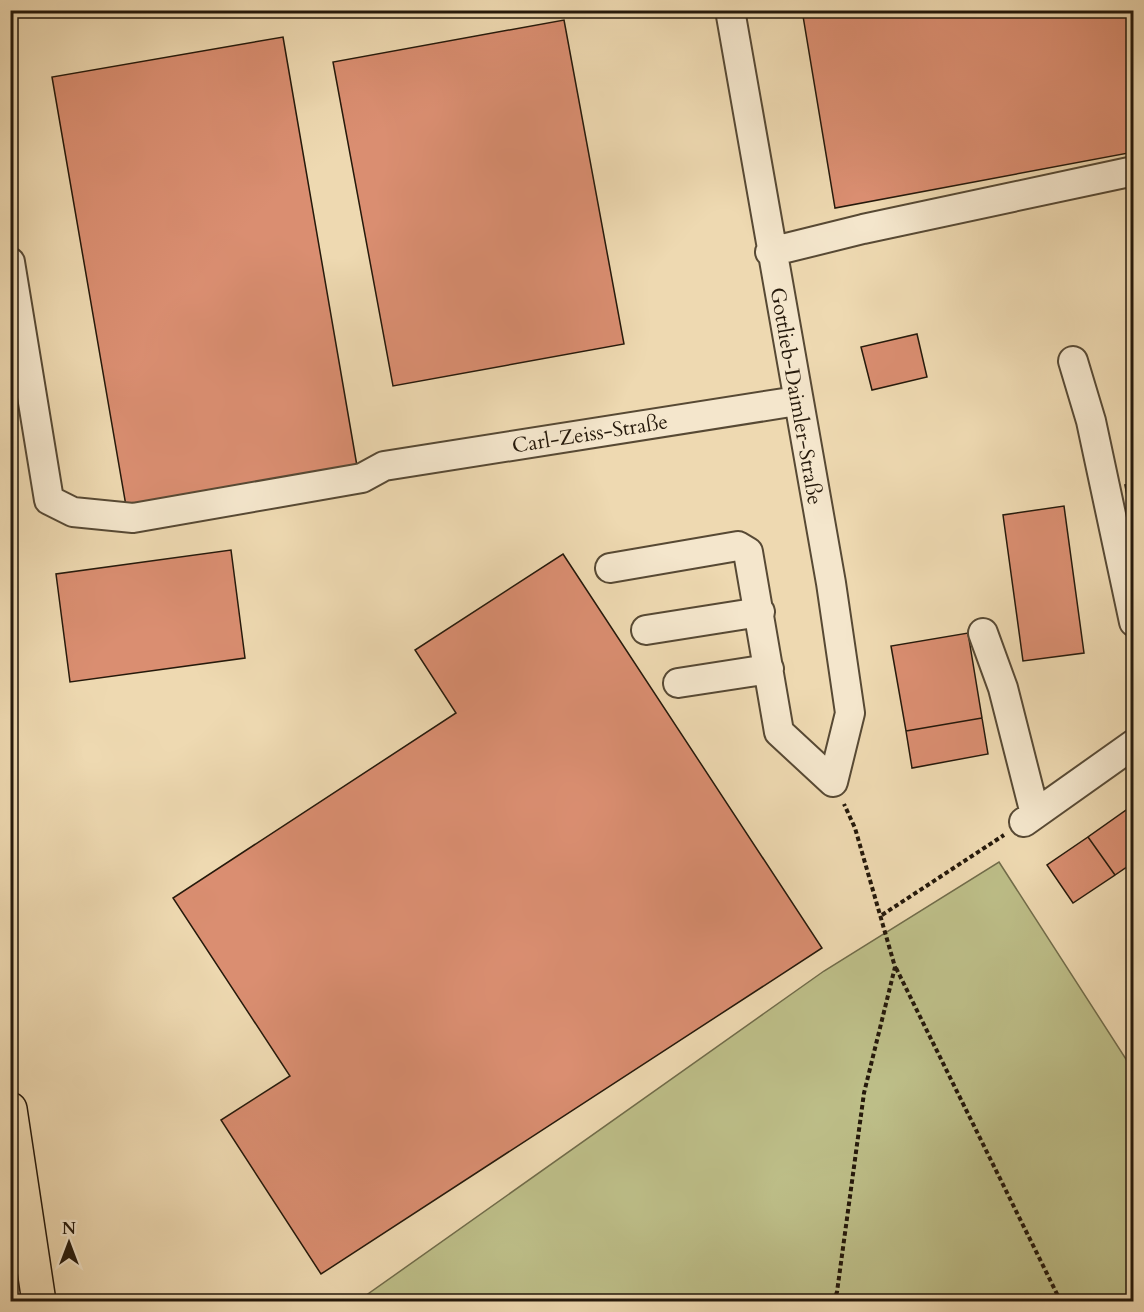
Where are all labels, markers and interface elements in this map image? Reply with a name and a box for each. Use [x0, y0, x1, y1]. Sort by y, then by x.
street label: Gottlieb-Daimler-Straße [763, 285, 829, 507]
street label: Carl-Zeiss-Straße [510, 407, 670, 461]
north arrow [39, 1213, 99, 1273]
text: N [62, 1218, 76, 1240]

